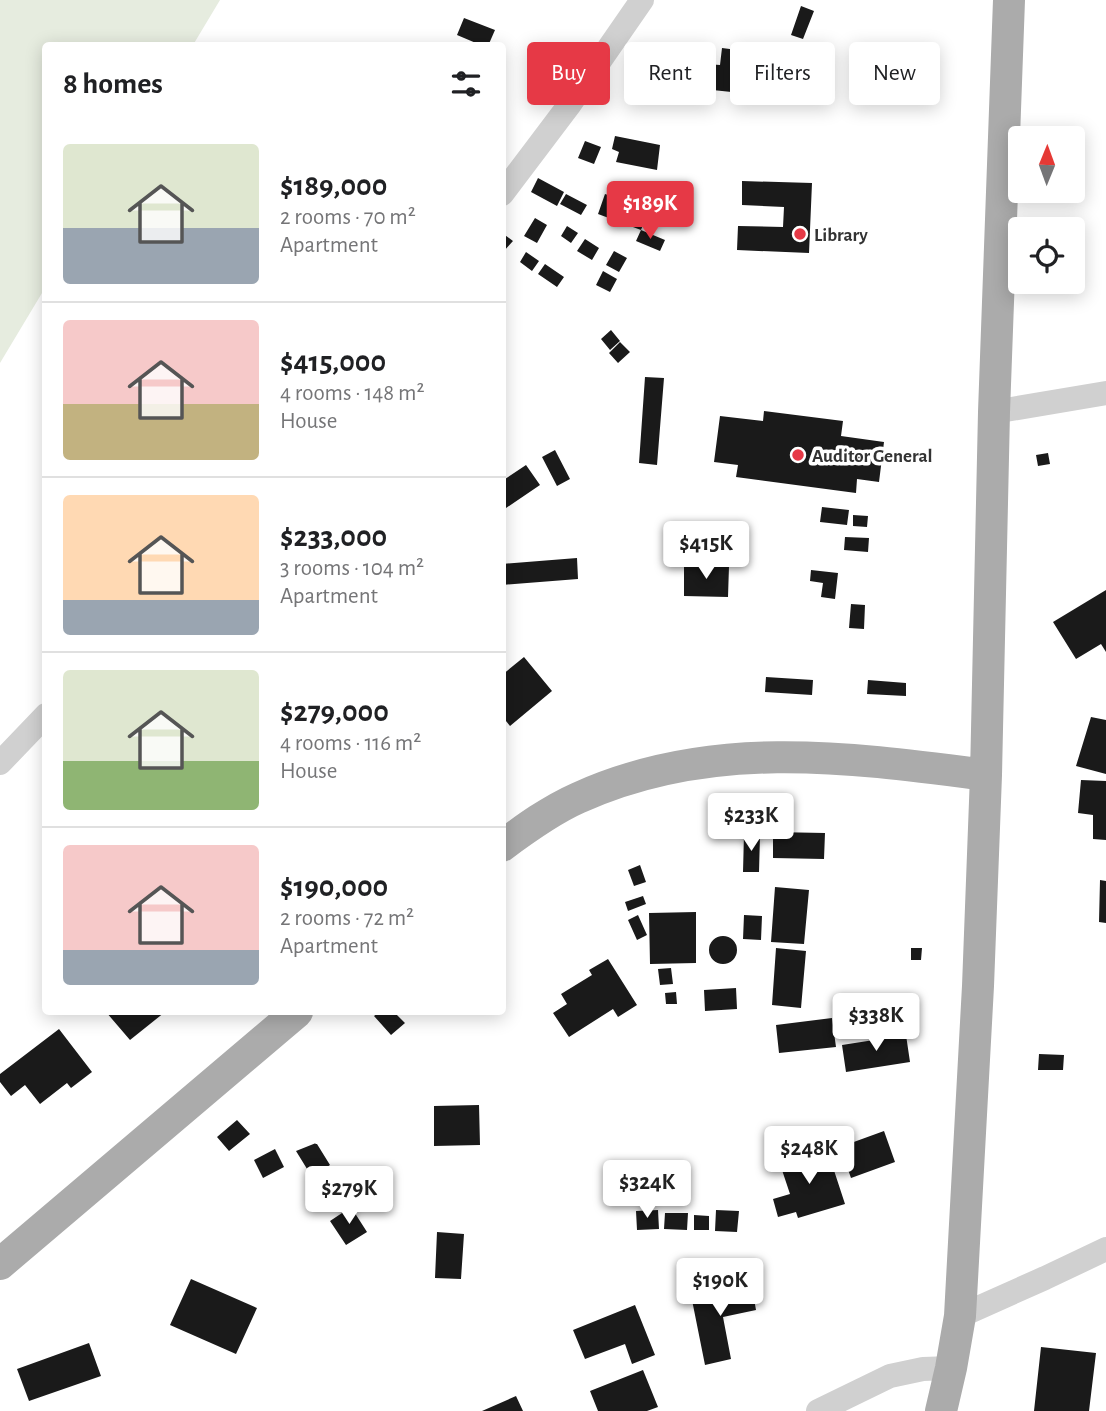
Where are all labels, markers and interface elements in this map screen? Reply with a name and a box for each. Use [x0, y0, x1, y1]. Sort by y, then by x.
chip: Buy [527, 42, 610, 105]
chip: Rent [624, 42, 716, 105]
chip: Filters [730, 42, 835, 105]
chip: New [849, 42, 940, 105]
icon: filters [447, 65, 485, 103]
text: 8 homes [63, 69, 163, 99]
north arrow [1008, 126, 1085, 203]
map controls [1008, 126, 1085, 294]
text: $189,000 [280, 171, 387, 201]
icon: home [119, 172, 203, 256]
pin: $189K [601, 182, 699, 241]
text: $189K [623, 192, 677, 215]
text: 2 rooms · 70 m² [280, 206, 416, 229]
button: locate [1008, 217, 1085, 294]
marker: Library [792, 226, 808, 242]
place label: Library [814, 226, 868, 245]
text: Apartment [280, 234, 378, 257]
text: $415,000 [280, 347, 386, 377]
icon: home [119, 348, 203, 432]
text: 4 rooms · 148 m² [280, 382, 425, 405]
text: House [280, 410, 337, 433]
marker: Auditor General [790, 447, 806, 463]
place label: Auditor General [812, 447, 933, 466]
text: $233,000 [280, 522, 387, 552]
pin: $415K [657, 522, 755, 581]
icon: home [119, 523, 203, 607]
text: $415K [679, 532, 733, 555]
text: 3 rooms · 104 m² [280, 557, 424, 580]
text: Apartment [280, 585, 378, 608]
text: $279,000 [280, 697, 389, 727]
icon: home [119, 698, 203, 782]
text: 4 rooms · 116 m² [280, 732, 421, 755]
text: House [280, 760, 337, 783]
pin: $233K [702, 794, 800, 853]
text: $233K [724, 804, 778, 827]
text: $190,000 [280, 872, 388, 902]
icon: home [119, 873, 203, 957]
text: 2 rooms · 72 m² [280, 907, 414, 930]
text: Apartment [280, 935, 378, 958]
pin: $338K [827, 993, 925, 1053]
text: $338K [849, 1004, 903, 1027]
pin: $248K [760, 1126, 858, 1186]
text: $248K [780, 1137, 838, 1160]
pin: $324K [598, 1160, 696, 1220]
pin: $279K [300, 1166, 398, 1226]
text: $324K [619, 1171, 675, 1194]
text: $279K [321, 1177, 377, 1200]
pin: $190K [671, 1258, 769, 1318]
text: $190K [692, 1269, 748, 1292]

